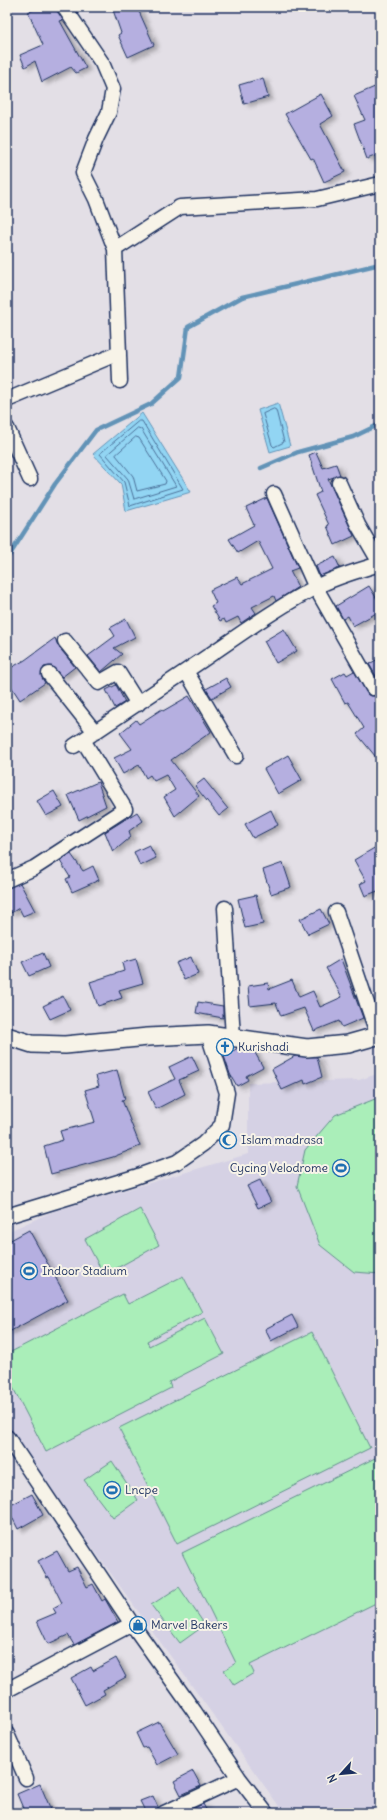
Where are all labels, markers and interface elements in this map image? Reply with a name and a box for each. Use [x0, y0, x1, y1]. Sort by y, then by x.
church icon: Kurishadi [215, 1037, 235, 1057]
place label: Kurishadi [238, 1039, 289, 1054]
mosque icon: Islam madrasa [218, 1130, 238, 1150]
place label: Islam madrasa [241, 1132, 323, 1147]
sports icon: Cycing Velodrome [331, 1158, 351, 1178]
place label: Cycing Velodrome [230, 1160, 328, 1175]
sports icon: Indoor Stadium [19, 1261, 39, 1281]
place label: Indoor Stadium [42, 1263, 127, 1278]
sports icon: Lncpe [102, 1480, 122, 1500]
place label: Lncpe [125, 1482, 158, 1497]
shop icon: Marvel Bakers [128, 1615, 148, 1635]
place label: Marvel Bakers [151, 1617, 228, 1632]
north arrow [321, 1754, 361, 1794]
text: N [324, 1772, 340, 1785]

